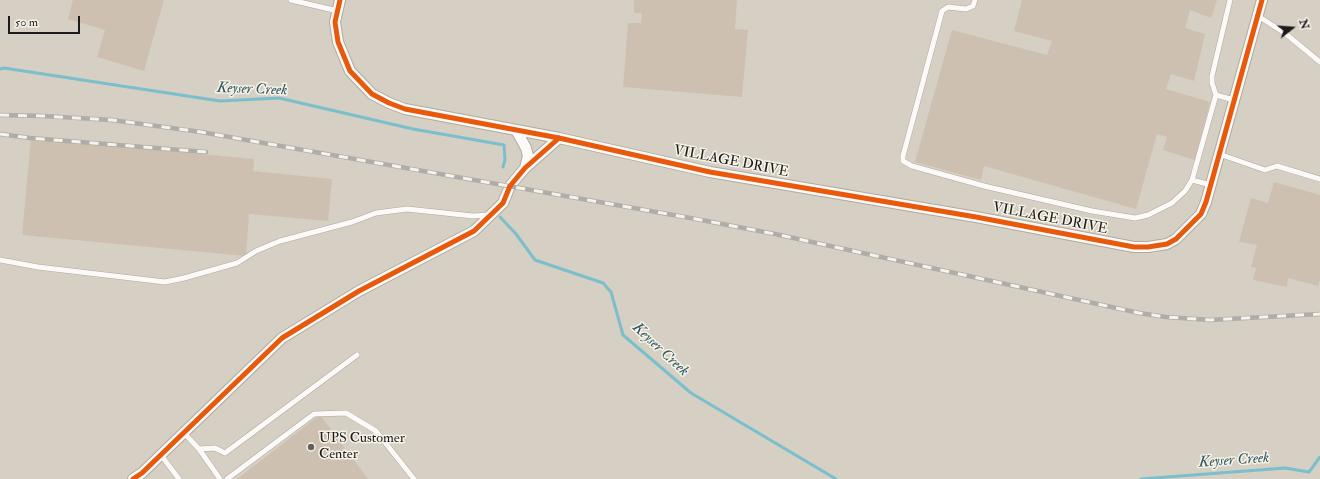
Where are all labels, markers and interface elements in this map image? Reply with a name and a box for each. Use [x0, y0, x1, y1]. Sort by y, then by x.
scale bar [10, 8, 82, 34]
north arrow [1272, 8, 1312, 48]
text: 50 m [15, 15, 38, 30]
text: N [1296, 18, 1312, 31]
water label: Keyser Creek [216, 80, 288, 100]
street label: VILLAGE DRIVE [672, 143, 790, 181]
street label: VILLAGE DRIVE [991, 200, 1109, 238]
water label: Keyser Creek [628, 319, 692, 381]
place label: UPS Customer Center [319, 431, 405, 464]
marker: UPS Customer Center [306, 442, 316, 452]
water label: Keyser Creek [1198, 450, 1270, 472]

